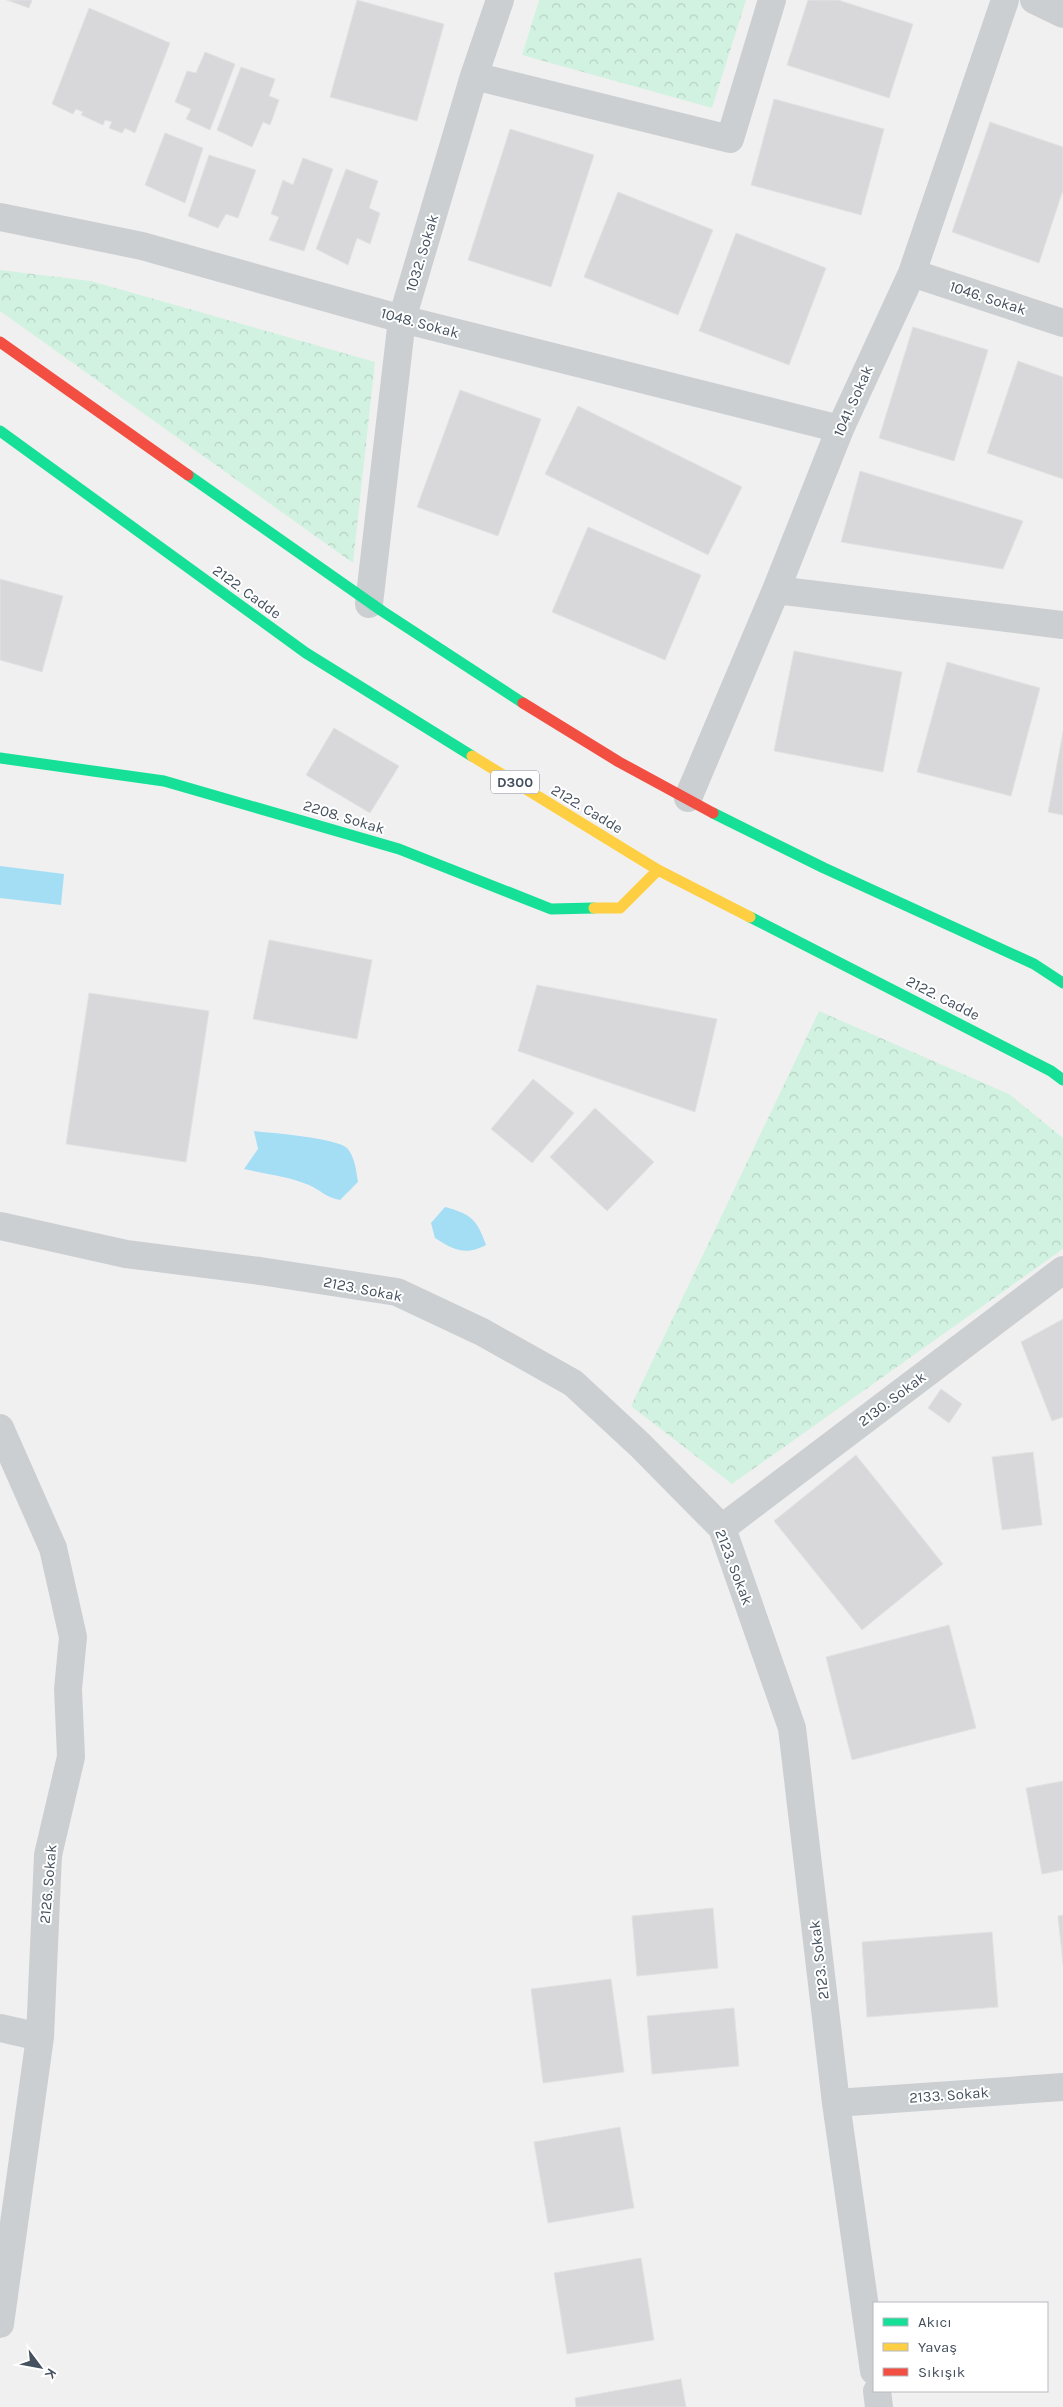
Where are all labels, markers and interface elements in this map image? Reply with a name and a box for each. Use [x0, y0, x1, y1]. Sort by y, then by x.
street label: 1032. Sokak [402, 212, 442, 294]
street label: 1046. Sokak [947, 277, 1029, 319]
street label: 1048. Sokak [379, 304, 461, 342]
street label: 1041. Sokak [829, 363, 877, 439]
street label: 2122. Cadde [209, 561, 285, 623]
road number: D300 [491, 770, 539, 794]
street label: 2122. Cadde [548, 781, 626, 837]
street label: 2208. Sokak [301, 796, 387, 838]
street label: 2122. Cadde [903, 972, 983, 1024]
street label: 2123. Sokak [322, 1273, 404, 1305]
street label: 2130. Sokak [855, 1368, 929, 1430]
street label: 2123. Sokak [711, 1526, 757, 1608]
street label: 2126. Sokak [36, 1844, 60, 1924]
street label: 2123. Sokak [805, 1919, 833, 2001]
street label: 2133. Sokak [908, 2083, 990, 2107]
legend [873, 2302, 1048, 2392]
text: Akıcı [918, 2313, 952, 2331]
text: Yavaş [918, 2338, 957, 2356]
north arrow [15, 2342, 65, 2392]
text: Sıkışık [918, 2363, 965, 2381]
text: K [41, 2365, 60, 2383]

